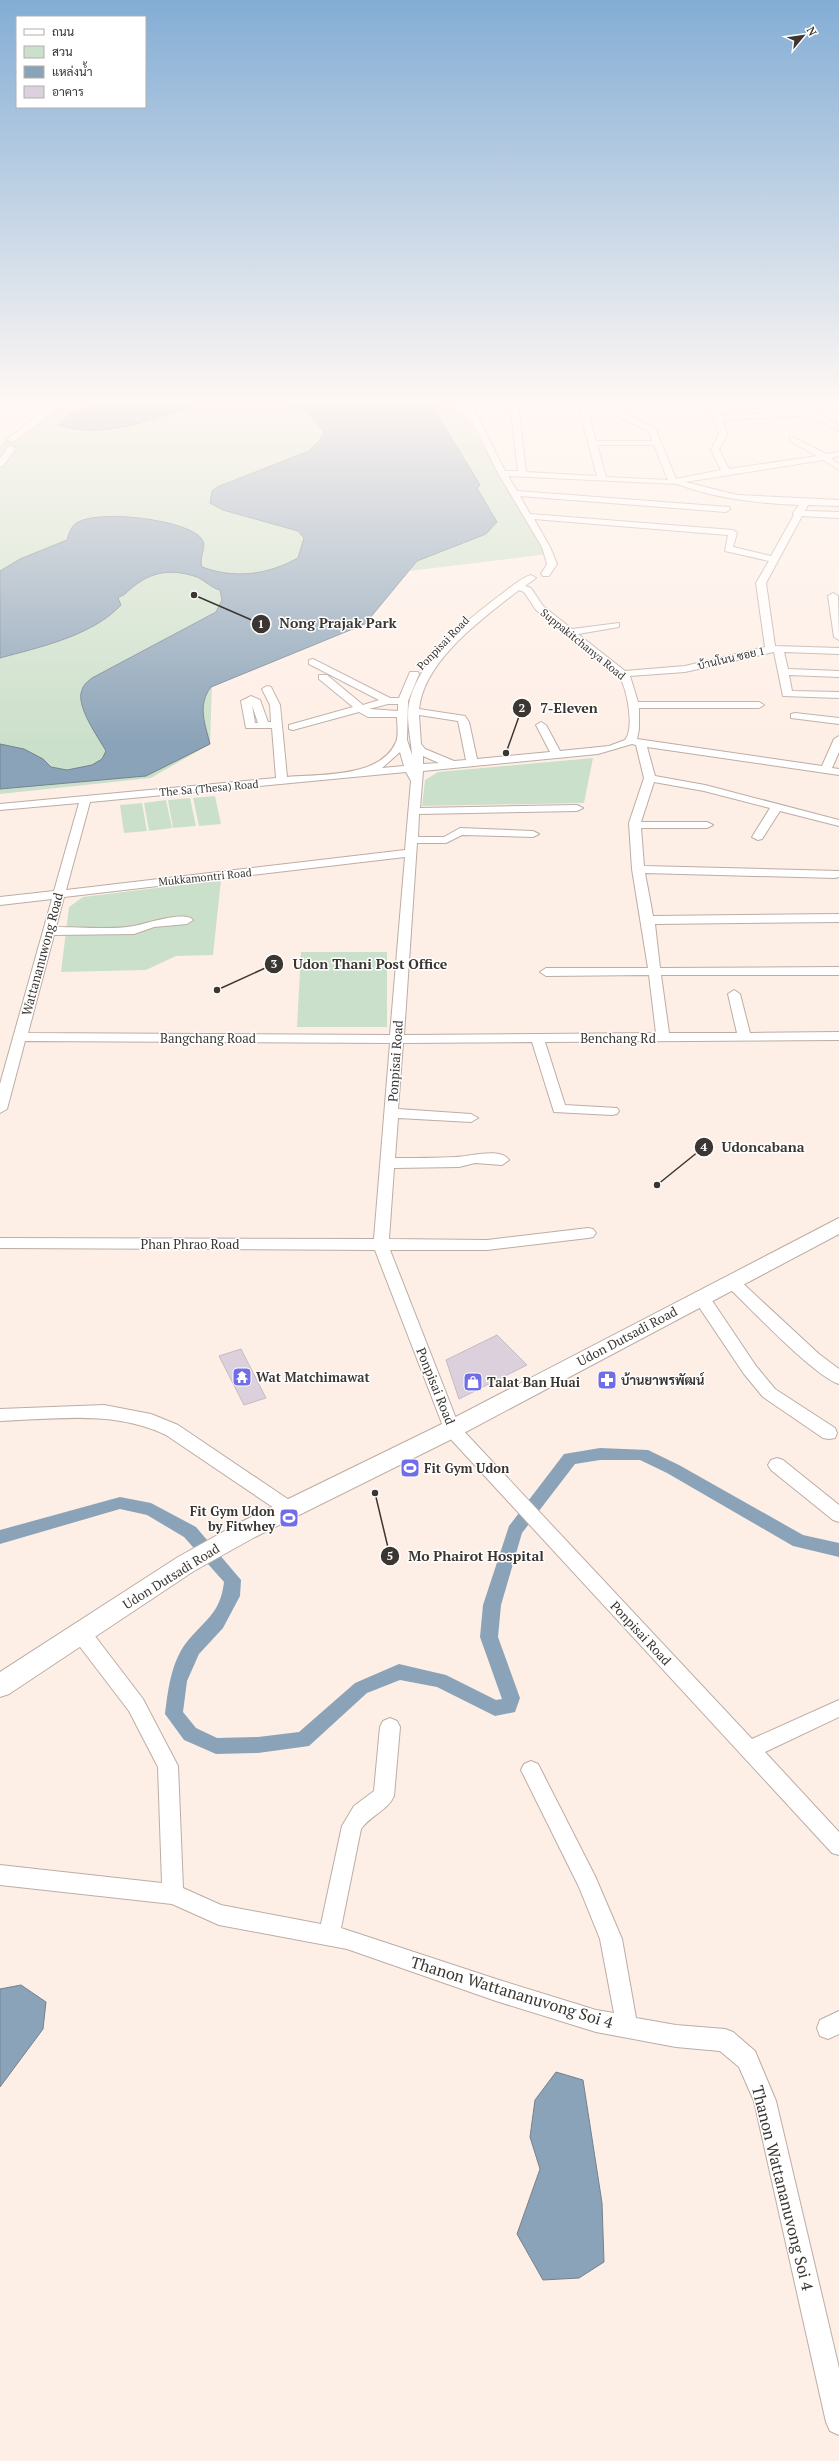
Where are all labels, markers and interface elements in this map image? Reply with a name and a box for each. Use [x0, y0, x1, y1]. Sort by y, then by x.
legend [16, 16, 146, 108]
north arrow [783, 16, 823, 56]
text: ถนน [52, 24, 75, 39]
text: N [804, 24, 820, 39]
text: สวน [52, 44, 73, 59]
text: แหล่งน้ำ [52, 61, 92, 79]
text: อาคาร [52, 84, 84, 99]
street label: Suppakitchanya Road [538, 605, 628, 683]
callout: Nong Prajak Park [251, 611, 404, 637]
text: Nong Prajak Park [279, 613, 398, 632]
street label: Ponpisai Road [414, 613, 472, 673]
text: 1 [258, 616, 264, 631]
street label: บ้านโนน ซอย 1 [696, 643, 766, 673]
callout: 7-Eleven [512, 695, 605, 721]
text: 7-Eleven [540, 698, 598, 717]
text: 2 [519, 700, 526, 715]
street label: The Sa (Thesa) Road [159, 777, 259, 799]
street label: Mukkamontri Road [158, 865, 252, 889]
street label: Wattananuwong Road [17, 890, 67, 1018]
callout: Udon Thani Post Office [264, 951, 455, 977]
text: Udon Thani Post Office [293, 954, 448, 973]
text: 3 [271, 956, 278, 971]
street label: Ponpisai Road [383, 1020, 407, 1102]
street label: Bangchang Road [160, 1029, 256, 1047]
street label: Benchang Rd [580, 1029, 656, 1047]
callout: Udoncabana [694, 1134, 813, 1160]
text: Udoncabana [721, 1137, 805, 1156]
text: 4 [701, 1139, 708, 1154]
street label: Phan Phrao Road [140, 1235, 240, 1253]
street label: Udon Dutsadi Road [574, 1302, 680, 1370]
street label: Ponpisai Road [412, 1345, 460, 1427]
temple icon: Wat Matchimawat [231, 1366, 253, 1388]
place label: Wat Matchimawat [256, 1368, 371, 1386]
pharmacy icon: บ้านยาพรพัฒน์ [596, 1369, 618, 1391]
shop icon: Talat Ban Huai [462, 1371, 484, 1393]
place label: บ้านยาพรพัฒน์ [621, 1371, 705, 1389]
place label: Talat Ban Huai [487, 1373, 580, 1391]
sports icon: Fit Gym Udon [399, 1457, 421, 1479]
place label: Fit Gym Udon [424, 1459, 510, 1477]
place label: Fit Gym Udon by Fitwhey [190, 1502, 276, 1535]
sports icon: Fit Gym Udon by Fitwhey [278, 1507, 300, 1529]
street label: Udon Dutsadi Road [119, 1539, 223, 1613]
callout: Mo Phairot Hospital [380, 1543, 552, 1569]
text: Mo Phairot Hospital [408, 1546, 544, 1565]
text: 5 [387, 1548, 393, 1563]
street label: Ponpisai Road [607, 1597, 675, 1669]
street label: Thanon Wattananuvong Soi 4 [408, 1951, 616, 2033]
street label: Thanon Wattananuvong Soi 4 [747, 2083, 819, 2293]

